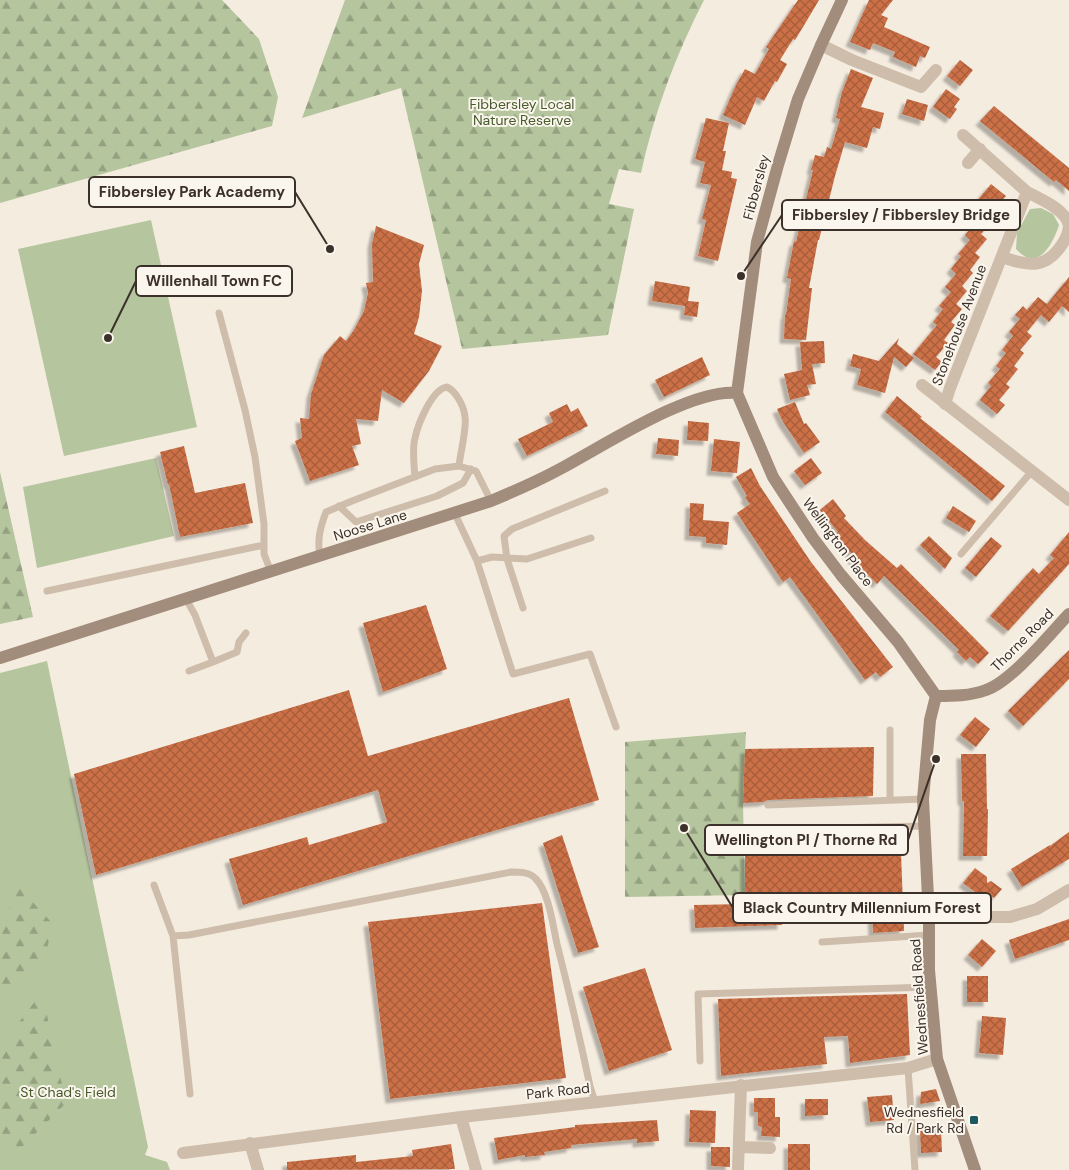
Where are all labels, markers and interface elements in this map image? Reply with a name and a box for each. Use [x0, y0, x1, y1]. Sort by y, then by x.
park label: Fibbersley Local Nature Reserve [470, 95, 574, 129]
street label: Fibbersley [739, 152, 773, 222]
callout: Fibbersley Park Academy [89, 177, 295, 207]
text: Fibbersley Park Academy [99, 182, 285, 202]
callout: Fibbersley / Fibbersley Bridge [782, 200, 1020, 230]
text: Fibbersley / Fibbersley Bridge [792, 205, 1010, 225]
street label: Stonehouse Avenue [928, 262, 990, 388]
callout: Willenhall Town FC [136, 266, 292, 296]
text: Willenhall Town FC [146, 271, 282, 291]
street label: Wellington Place [799, 494, 877, 590]
street label: Noose Lane [331, 505, 409, 545]
street label: Thorne Road [987, 605, 1057, 675]
callout: Wellington Pl / Thorne Rd [705, 825, 908, 855]
text: Wellington Pl / Thorne Rd [715, 830, 897, 850]
callout: Black Country Millennium Forest [733, 893, 991, 923]
text: Black Country Millennium Forest [743, 898, 981, 918]
street label: Wednesfield Road [906, 938, 932, 1056]
street label: Park Road [525, 1079, 591, 1103]
park label: St Chad's Field [20, 1083, 116, 1101]
place label: Wednesfield Rd / Park Rd [884, 1103, 964, 1137]
marker: Wednesfield Rd / Park Rd [968, 1114, 980, 1126]

